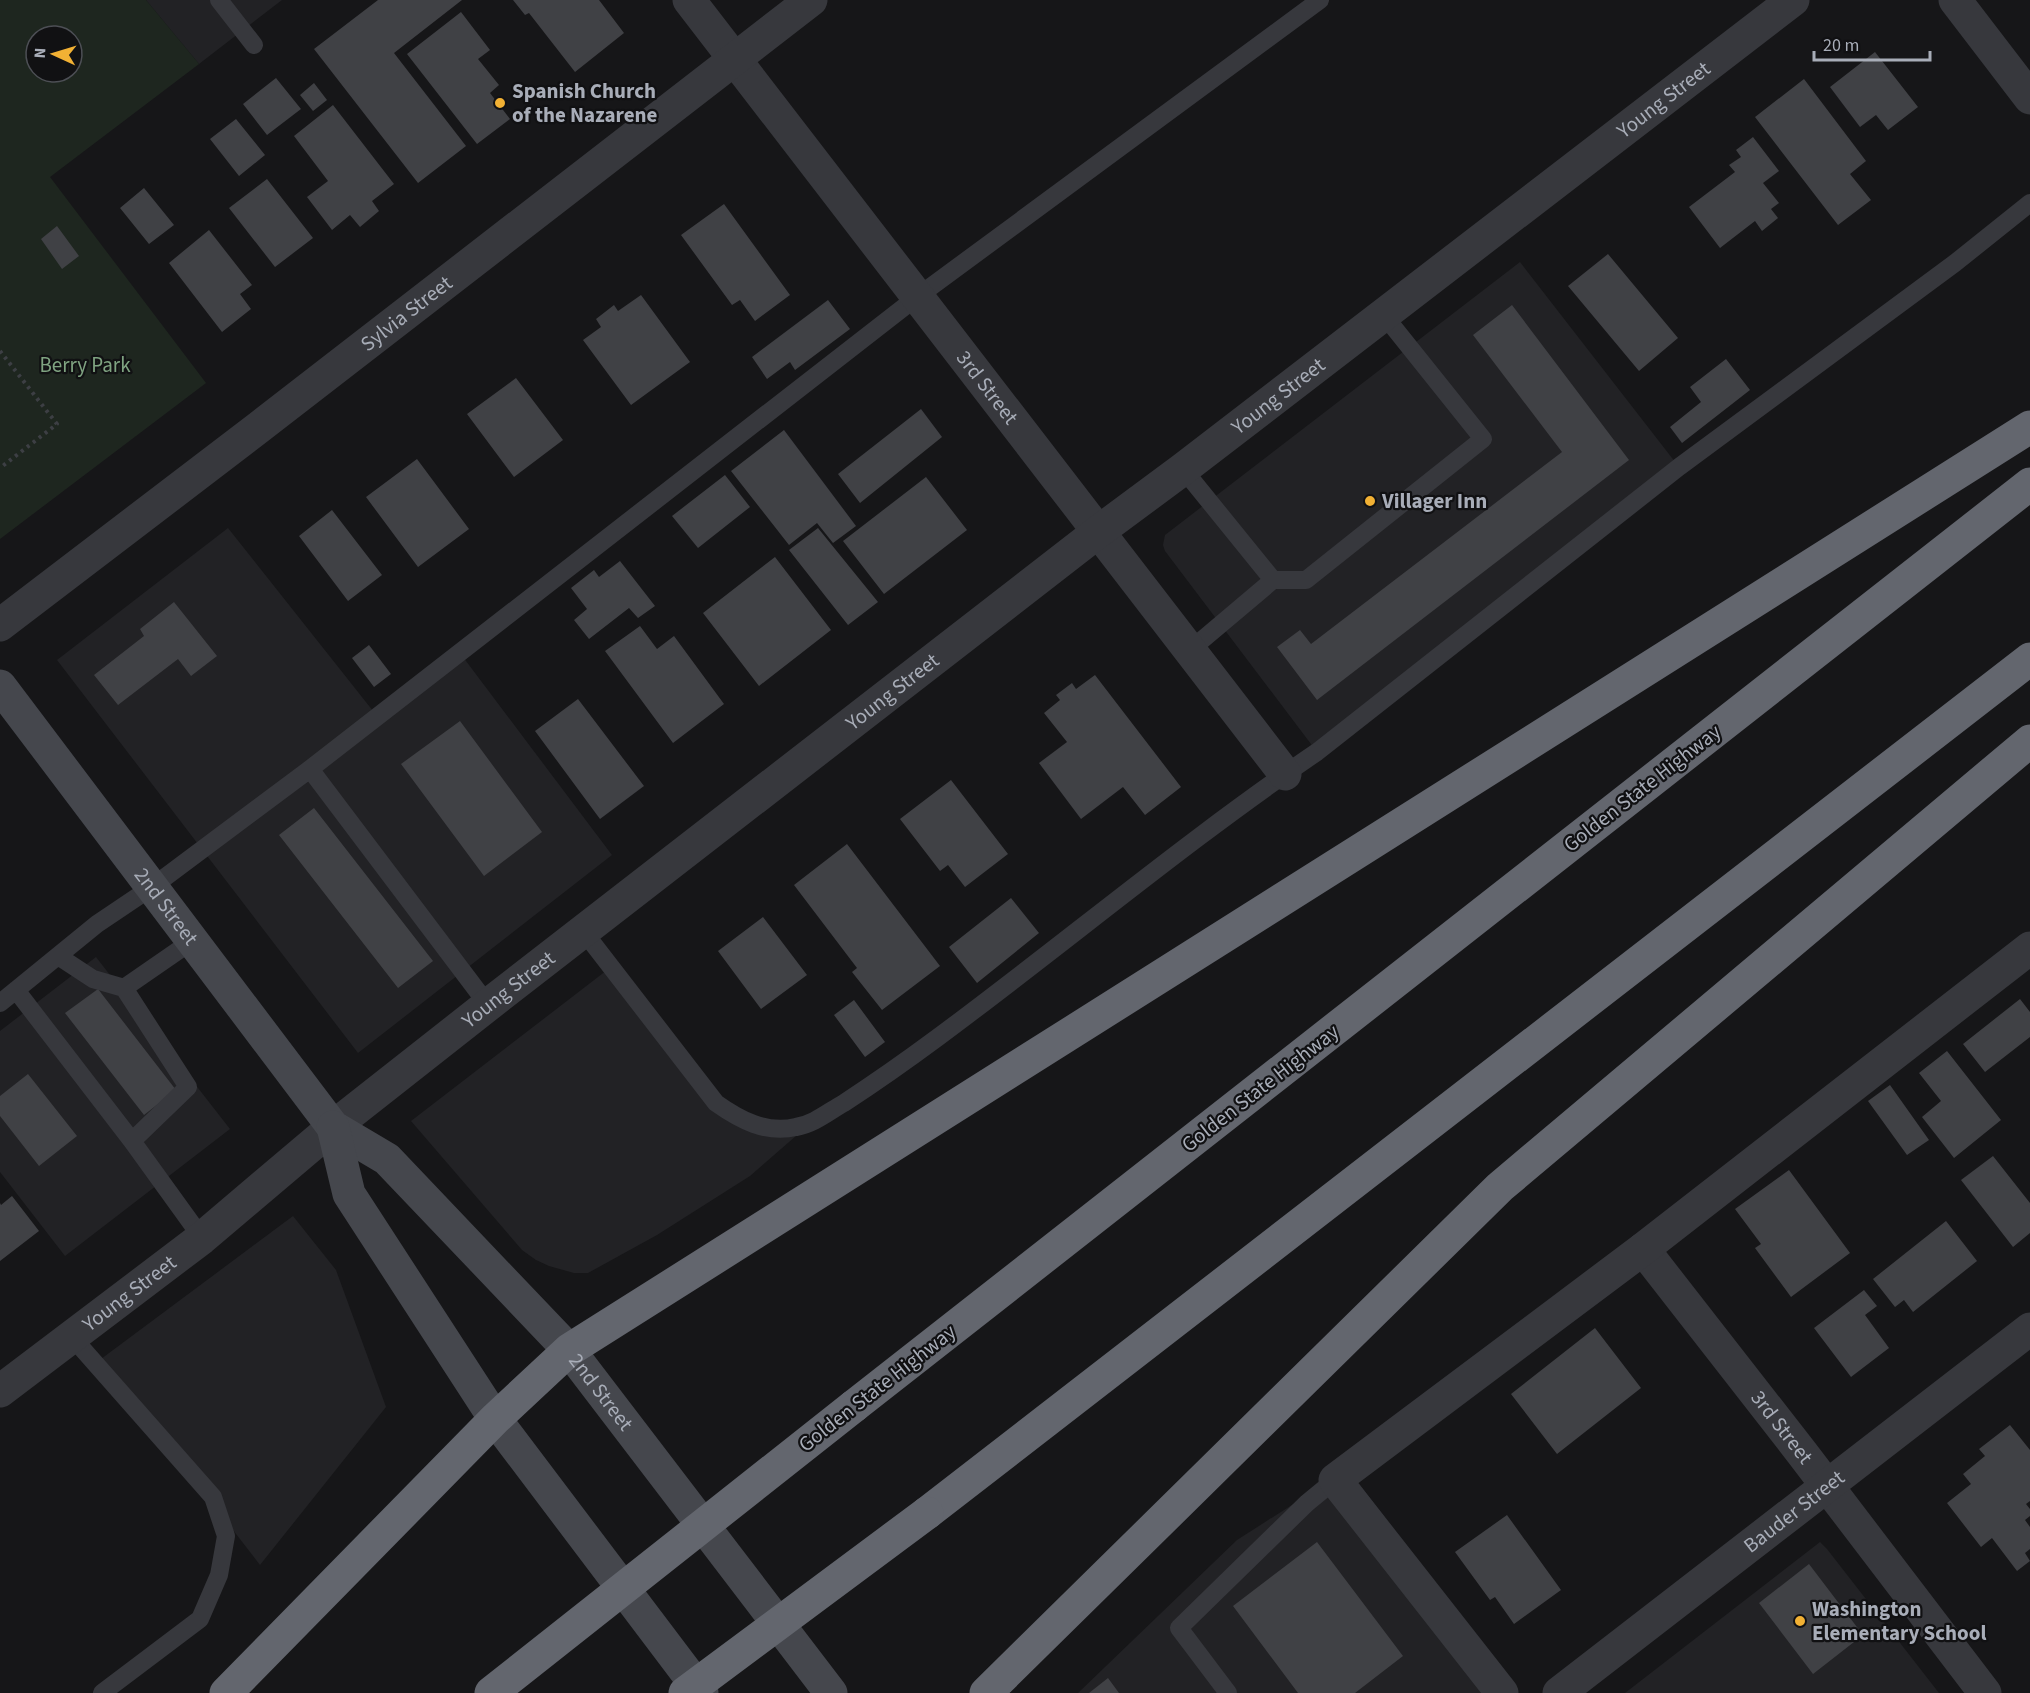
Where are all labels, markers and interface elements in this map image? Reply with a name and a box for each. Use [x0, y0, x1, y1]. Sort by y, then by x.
north arrow [24, 24, 84, 84]
scale bar [1814, 24, 1930, 62]
text: 20 m [1823, 33, 1859, 58]
text: N [29, 47, 51, 59]
street label: Young Street [1609, 54, 1716, 146]
place label: Spanish Church of the Nazarene [512, 76, 658, 130]
marker: Spanish Church of the Nazarene [493, 96, 507, 110]
street label: Sylvia Street [354, 268, 458, 358]
street label: 3rd Street [949, 344, 1025, 431]
park label: Berry Park [39, 350, 131, 380]
street label: Young Street [1224, 350, 1331, 442]
place label: Villager Inn [1381, 486, 1487, 516]
marker: Villager Inn [1363, 494, 1377, 508]
street label: Young Street [839, 646, 945, 738]
street label: Golden State Highway [1557, 717, 1727, 859]
street label: 2nd Street [127, 861, 206, 951]
street label: Young Street [455, 943, 561, 1036]
street label: Golden State Highway [1175, 1017, 1345, 1159]
street label: Young Street [75, 1248, 182, 1339]
street label: Golden State Highway [792, 1317, 962, 1459]
street label: 2nd Street [562, 1347, 640, 1437]
street label: 3rd Street [1744, 1384, 1820, 1470]
street label: Bauder Street [1737, 1463, 1851, 1560]
place label: Washington Elementary School [1812, 1594, 1986, 1648]
marker: Washington Elementary School [1793, 1614, 1807, 1628]

